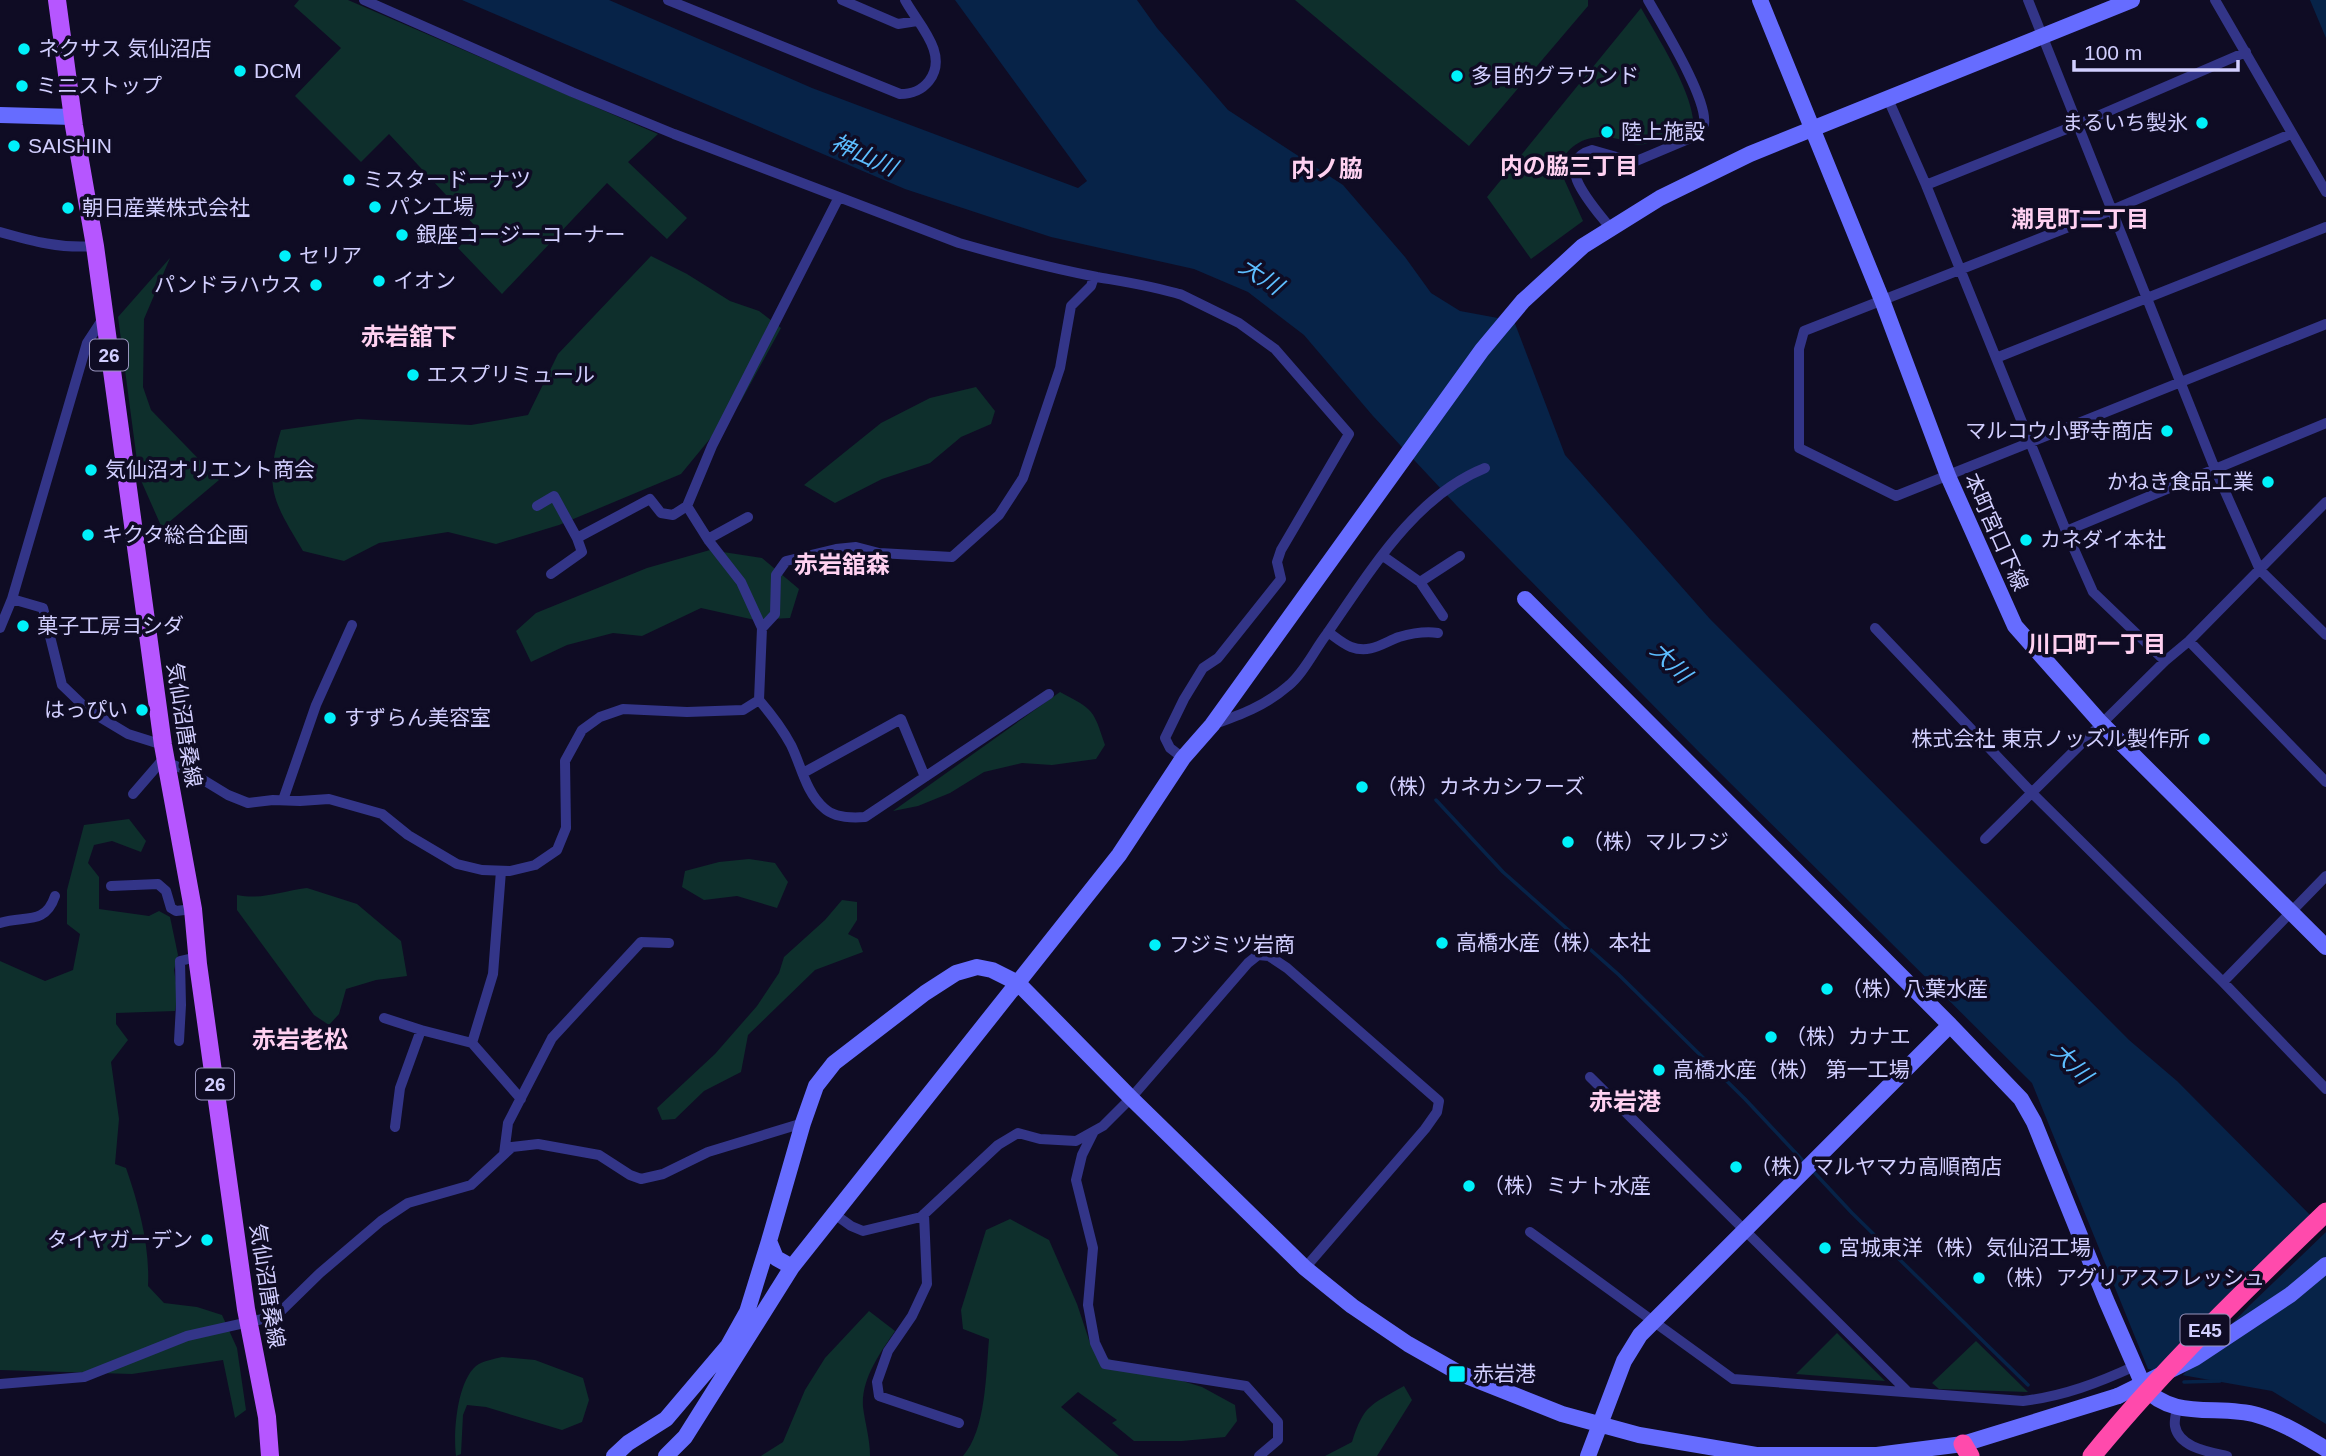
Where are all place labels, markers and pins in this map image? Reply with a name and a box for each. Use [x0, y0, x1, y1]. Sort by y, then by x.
place label: ネクサス 気仙沼店 [38, 37, 211, 60]
marker: ネクサス 気仙沼店 [16, 41, 32, 57]
place label: DCM [254, 59, 302, 82]
marker: DCM [232, 63, 248, 79]
place label: 多目的グラウンド [1471, 64, 1639, 87]
marker: 多目的グラウンド [1449, 68, 1465, 84]
place label: ミニストップ [36, 74, 162, 97]
marker: ミニストップ [14, 78, 30, 94]
place label: まるいち製氷 [2062, 111, 2188, 134]
marker: まるいち製氷 [2194, 115, 2210, 131]
place label: 陸上施設 [1621, 120, 1705, 143]
marker: 陸上施設 [1599, 124, 1615, 140]
place label: SAISHIN [28, 134, 112, 157]
marker: SAISHIN [6, 138, 22, 154]
place label: ミスタードーナツ [363, 168, 531, 191]
marker: ミスタードーナツ [341, 172, 357, 188]
place label: パン工場 [389, 195, 474, 218]
place label: 朝日産業株式会社 [82, 196, 250, 219]
marker: パン工場 [367, 199, 383, 215]
marker: 朝日産業株式会社 [60, 200, 76, 216]
place label: 銀座コージーコーナー [416, 223, 626, 246]
marker: 銀座コージーコーナー [394, 227, 410, 243]
place label: セリア [299, 244, 362, 267]
marker: セリア [277, 248, 293, 264]
place label: イオン [393, 269, 456, 292]
place label: パンドラハウス [154, 273, 302, 296]
marker: イオン [371, 273, 387, 289]
marker: パンドラハウス [308, 277, 324, 293]
place label: エスプリミュール [427, 363, 595, 386]
marker: エスプリミュール [405, 367, 421, 383]
place label: マルコウ小野寺商店 [1965, 419, 2153, 442]
marker: マルコウ小野寺商店 [2159, 423, 2175, 439]
place label: 気仙沼オリエント商会 [105, 458, 315, 481]
marker: 気仙沼オリエント商会 [83, 462, 99, 478]
place label: かねき食品工業 [2107, 470, 2254, 493]
marker: かねき食品工業 [2260, 474, 2276, 490]
place label: キクタ総合企画 [102, 523, 248, 546]
marker: キクタ総合企画 [80, 527, 96, 543]
place label: カネダイ本社 [2040, 528, 2166, 551]
marker: カネダイ本社 [2018, 532, 2034, 548]
place label: 菓子工房ヨシダ [37, 614, 184, 637]
marker: 菓子工房ヨシダ [15, 618, 31, 634]
place label: はっぴい [44, 698, 128, 721]
marker: はっぴい [134, 702, 150, 718]
place label: すずらん美容室 [344, 706, 491, 729]
marker: すずらん美容室 [322, 710, 338, 726]
place label: 株式会社 東京ノッズル製作所 [1912, 727, 2190, 750]
marker: 株式会社 東京ノッズル製作所 [2196, 731, 2212, 747]
place label: （株）カネカシフーズ [1376, 775, 1585, 798]
marker: （株）カネカシフーズ [1354, 779, 1370, 795]
place label: （株）マルフジ [1582, 830, 1729, 853]
marker: （株）マルフジ [1560, 834, 1576, 850]
place label: 高橋水産（株） 本社 [1456, 931, 1651, 954]
place label: フジミツ岩商 [1169, 933, 1295, 956]
marker: 高橋水産（株） 本社 [1434, 935, 1450, 951]
marker: フジミツ岩商 [1147, 937, 1163, 953]
place label: （株）八葉水産 [1841, 977, 1988, 1000]
marker: （株）八葉水産 [1819, 981, 1835, 997]
place label: （株）カナエ [1785, 1025, 1911, 1048]
marker: （株）カナエ [1763, 1029, 1779, 1045]
place label: 高橋水産（株） 第一工場 [1673, 1058, 1910, 1081]
marker: 高橋水産（株） 第一工場 [1651, 1062, 1667, 1078]
place label: （株）マルヤマカ高順商店 [1750, 1155, 2002, 1178]
marker: （株）マルヤマカ高順商店 [1728, 1159, 1744, 1175]
place label: （株）ミナト水産 [1483, 1174, 1651, 1197]
marker: （株）ミナト水産 [1461, 1178, 1477, 1194]
place label: タイヤガーデン [47, 1228, 193, 1251]
marker: タイヤガーデン [199, 1232, 215, 1248]
place label: 宮城東洋（株）気仙沼工場 [1839, 1236, 2091, 1259]
marker: 宮城東洋（株）気仙沼工場 [1817, 1240, 1833, 1256]
place label: （株）アグリアスフレッシュ [1993, 1266, 2265, 1289]
marker: （株）アグリアスフレッシュ [1971, 1270, 1987, 1286]
place label: 赤岩港 [1473, 1362, 1536, 1385]
marker: 赤岩港 [1447, 1364, 1467, 1384]

